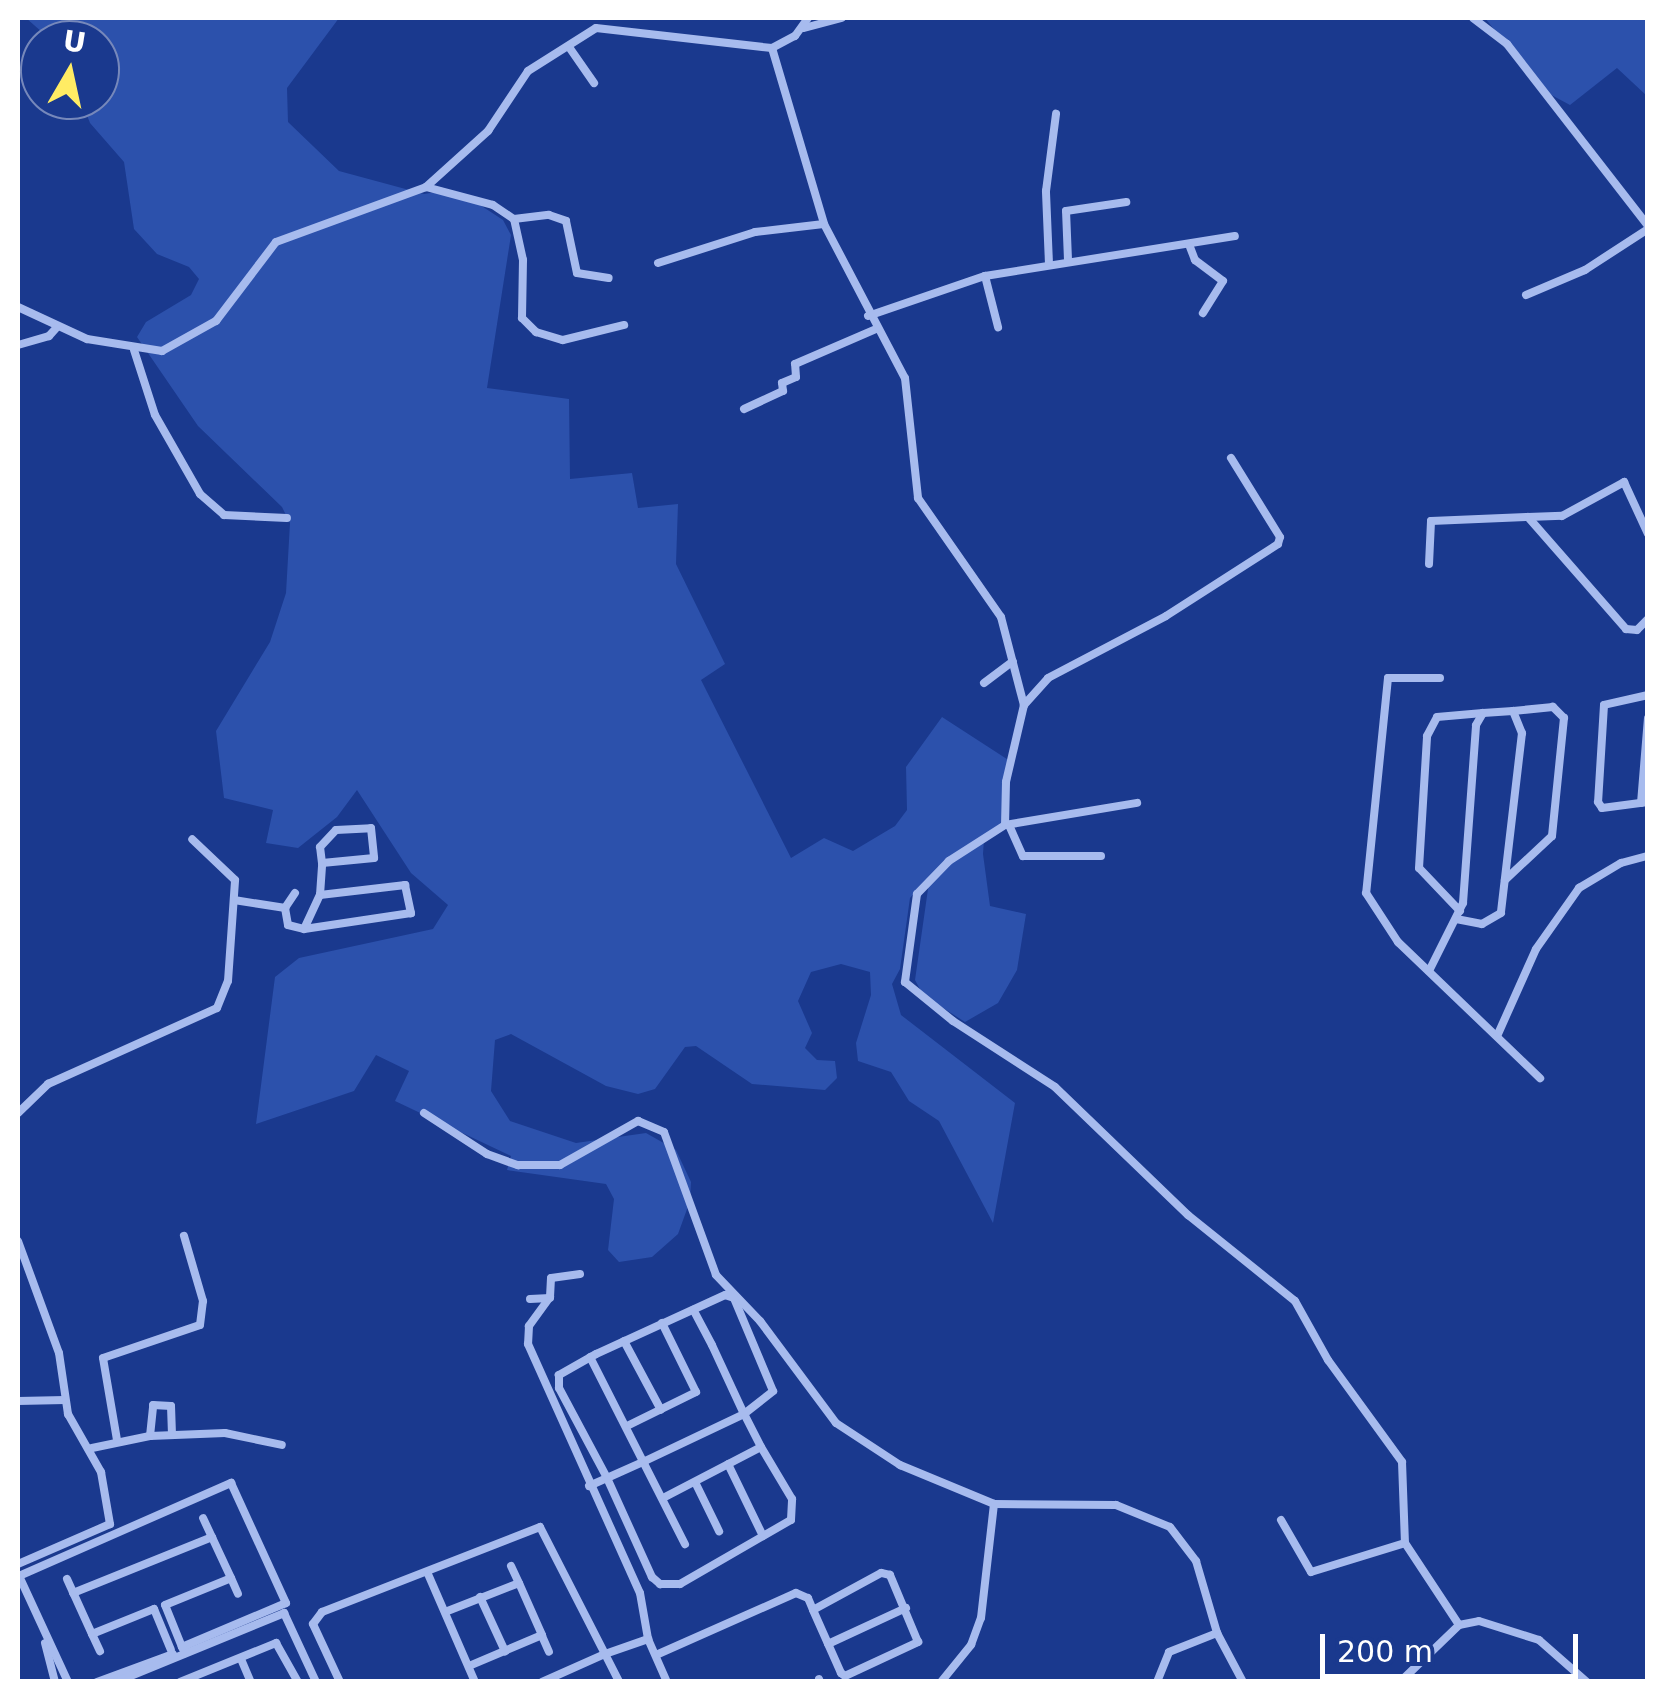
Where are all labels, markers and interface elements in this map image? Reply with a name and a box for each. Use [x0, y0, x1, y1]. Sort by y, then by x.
north arrow [20, 20, 120, 120]
text: U [61, 24, 88, 60]
scale bar [1325, 1614, 1582, 1676]
text: 200 m [1337, 1634, 1433, 1669]

